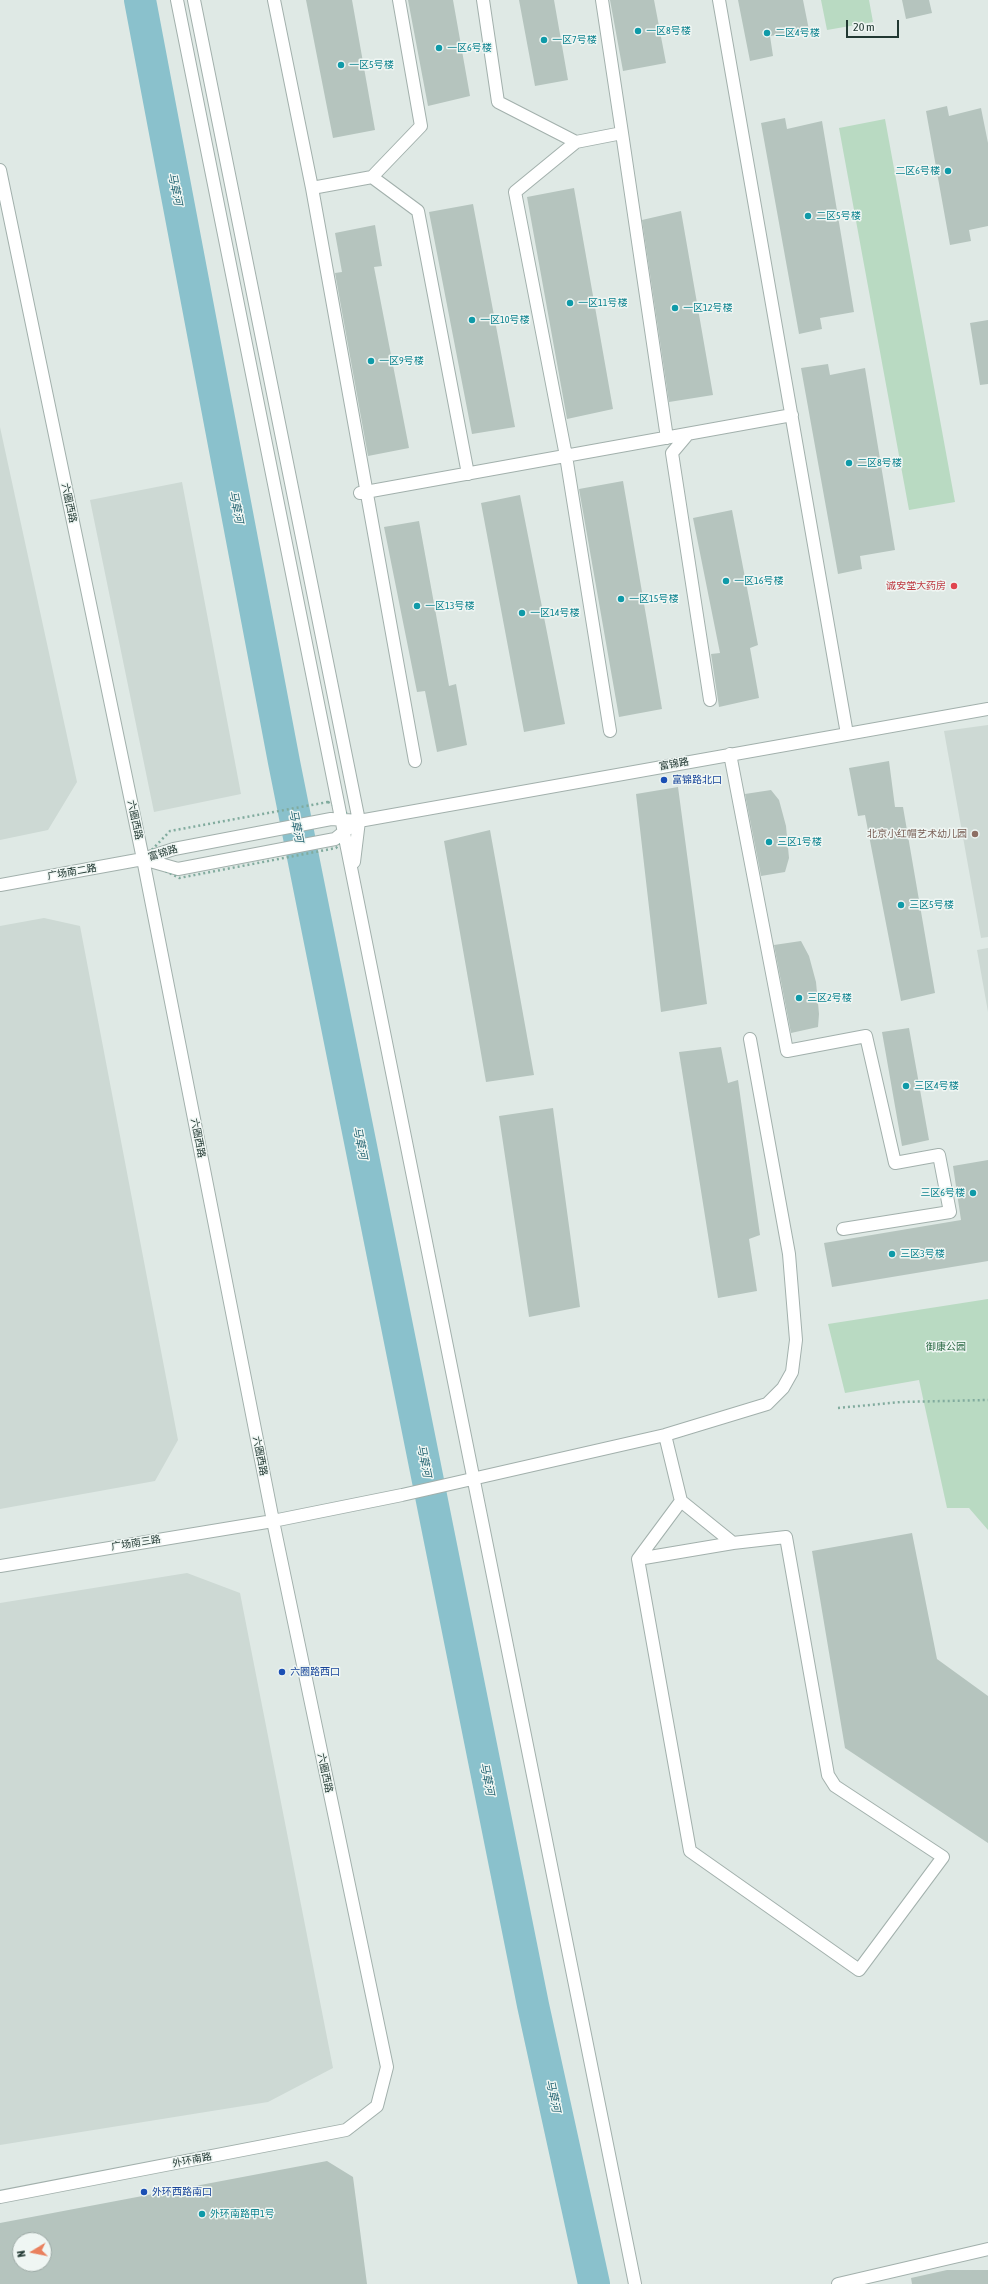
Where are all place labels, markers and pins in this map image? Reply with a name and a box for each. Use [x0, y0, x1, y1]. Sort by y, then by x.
place label: 一区8号楼 [646, 25, 691, 37]
marker: 一区8号楼 [633, 26, 643, 36]
place label: 二区4号楼 [775, 27, 820, 39]
marker: 二区4号楼 [762, 28, 772, 38]
place label: 一区7号楼 [552, 34, 597, 46]
marker: 一区7号楼 [539, 35, 549, 45]
place label: 一区6号楼 [447, 42, 492, 54]
marker: 一区6号楼 [434, 43, 444, 53]
place label: 一区5号楼 [349, 59, 394, 71]
marker: 一区5号楼 [336, 60, 346, 70]
place label: 二区6号楼 [895, 165, 940, 177]
marker: 二区6号楼 [943, 166, 953, 176]
place label: 二区5号楼 [816, 210, 861, 222]
marker: 二区5号楼 [803, 211, 813, 221]
place label: 一区11号楼 [578, 297, 627, 309]
marker: 一区11号楼 [565, 298, 575, 308]
place label: 一区12号楼 [683, 302, 732, 314]
marker: 一区12号楼 [670, 303, 680, 313]
place label: 一区10号楼 [480, 314, 529, 326]
marker: 一区10号楼 [467, 315, 477, 325]
place label: 一区9号楼 [379, 355, 424, 367]
marker: 一区9号楼 [366, 356, 376, 366]
place label: 二区8号楼 [857, 457, 902, 469]
marker: 二区8号楼 [844, 458, 854, 468]
place label: 一区16号楼 [734, 575, 783, 587]
marker: 一区16号楼 [721, 576, 731, 586]
place label: 诚安堂大药房 [886, 580, 946, 592]
marker: 诚安堂大药房 [949, 581, 959, 591]
place label: 一区15号楼 [629, 593, 678, 605]
marker: 一区15号楼 [616, 594, 626, 604]
place label: 一区13号楼 [425, 600, 474, 612]
marker: 一区13号楼 [412, 601, 422, 611]
place label: 一区14号楼 [530, 607, 579, 619]
marker: 一区14号楼 [517, 608, 527, 618]
place label: 富锦路北口 [672, 774, 722, 786]
marker: 富锦路北口 [659, 775, 669, 785]
place label: 北京小红帽艺术幼儿园 [867, 828, 967, 840]
marker: 北京小红帽艺术幼儿园 [970, 829, 980, 839]
place label: 三区1号楼 [777, 836, 822, 848]
marker: 三区1号楼 [764, 837, 774, 847]
place label: 三区5号楼 [909, 899, 954, 911]
marker: 三区5号楼 [896, 900, 906, 910]
place label: 三区2号楼 [807, 992, 852, 1004]
marker: 三区2号楼 [794, 993, 804, 1003]
place label: 三区4号楼 [914, 1080, 959, 1092]
marker: 三区4号楼 [901, 1081, 911, 1091]
place label: 三区6号楼 [920, 1187, 965, 1199]
marker: 三区6号楼 [968, 1188, 978, 1198]
place label: 三区3号楼 [900, 1248, 945, 1260]
marker: 三区3号楼 [887, 1249, 897, 1259]
place label: 六圈路西口 [290, 1666, 340, 1678]
marker: 六圈路西口 [277, 1667, 287, 1677]
place label: 外环西路南口 [152, 2186, 212, 2198]
marker: 外环西路南口 [139, 2187, 149, 2197]
place label: 外环南路甲1号 [210, 2208, 275, 2220]
marker: 外环南路甲1号 [197, 2209, 207, 2219]

